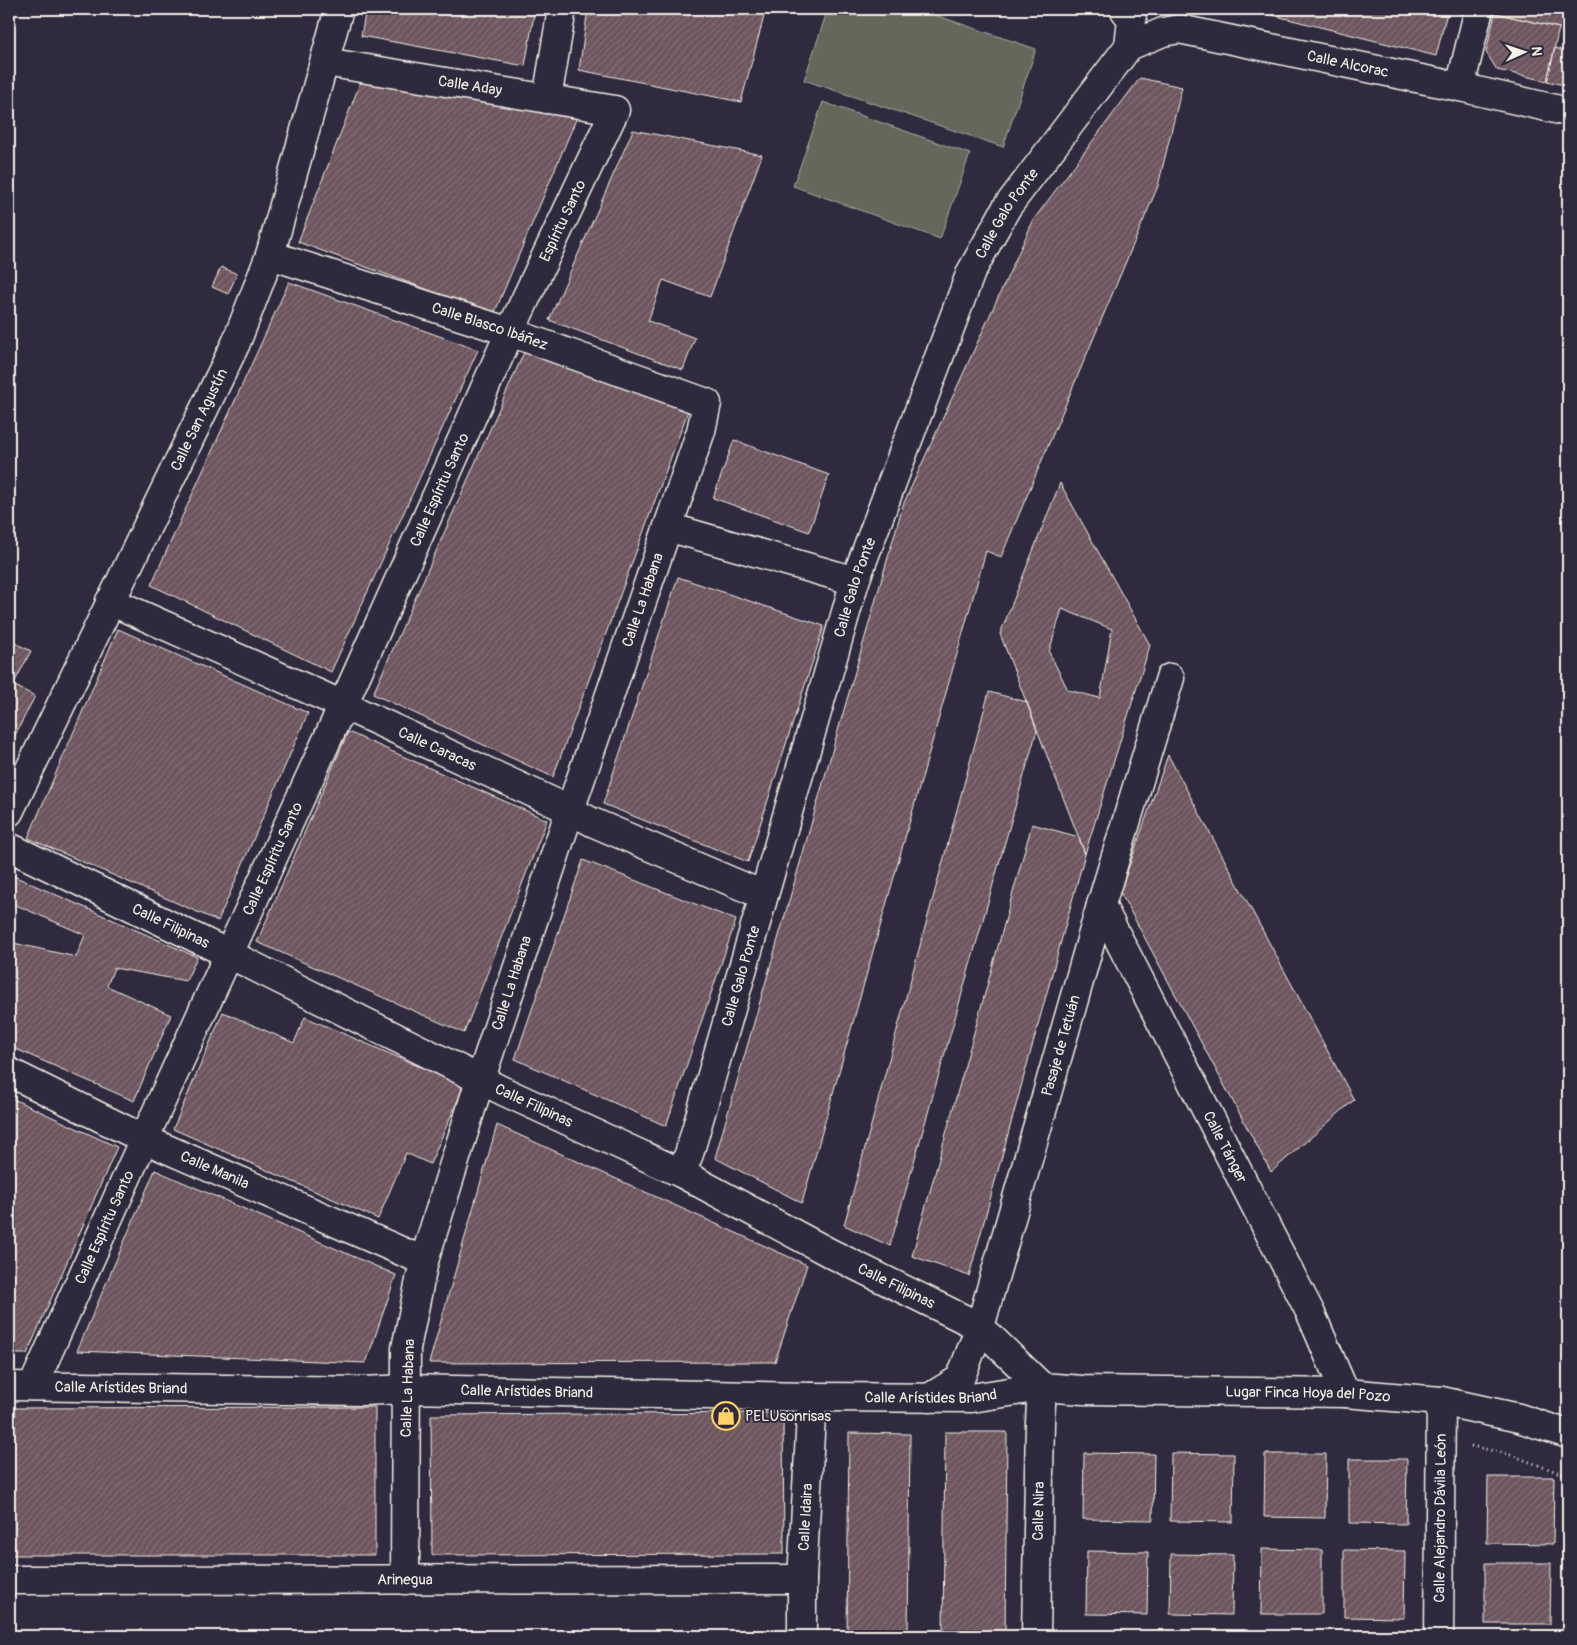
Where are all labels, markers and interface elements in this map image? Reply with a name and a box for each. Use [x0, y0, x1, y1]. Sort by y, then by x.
north arrow [1500, 28, 1550, 78]
street label: Calle Alcorac [1305, 46, 1391, 82]
text: N [1528, 46, 1545, 57]
street label: Calle Aday [437, 72, 504, 101]
street label: Calle Galo Ponte [971, 164, 1043, 262]
street label: Espíritu Santo [535, 177, 590, 265]
street label: Calle Blasco Ibáñez [429, 298, 551, 354]
street label: Calle San Agustín [166, 365, 232, 474]
street label: Calle Espíritu Santo [406, 430, 473, 550]
street label: Calle Galo Ponte [830, 534, 880, 639]
street label: Calle La Habana [618, 550, 668, 650]
street label: Calle Caracas [395, 722, 480, 775]
street label: Calle Espíritu Santo [238, 799, 307, 918]
street label: Calle Filipinas [129, 899, 213, 953]
street label: Calle Galo Ponte [717, 923, 764, 1028]
street label: Calle La Habana [488, 933, 536, 1033]
street label: Pasaje de Tetuán [1037, 993, 1084, 1098]
street label: Calle Filipinas [492, 1079, 576, 1132]
street label: Calle Tánger [1199, 1108, 1252, 1187]
street label: Calle Manila [178, 1147, 252, 1193]
street label: Calle Espíritu Santo [71, 1168, 138, 1287]
street label: Calle Filipinas [854, 1259, 938, 1313]
street label: Calle La Habana [397, 1338, 419, 1438]
street label: Calle Arístides Briand [55, 1377, 187, 1398]
street label: Calle Arístides Briand [460, 1381, 593, 1402]
street label: Lugar Finca Hoya del Pozo [1225, 1382, 1391, 1406]
street label: Calle Arístides Briand [864, 1385, 998, 1408]
shop icon: PELUsonrisas [711, 1401, 741, 1431]
place label: PELUsonrisas [745, 1407, 831, 1426]
street label: Calle Alejandro Dávila León [1430, 1433, 1450, 1603]
street label: Calle Nira [1028, 1481, 1048, 1541]
street label: Calle Idaira [794, 1483, 817, 1551]
street label: Arinegua [377, 1570, 433, 1589]

